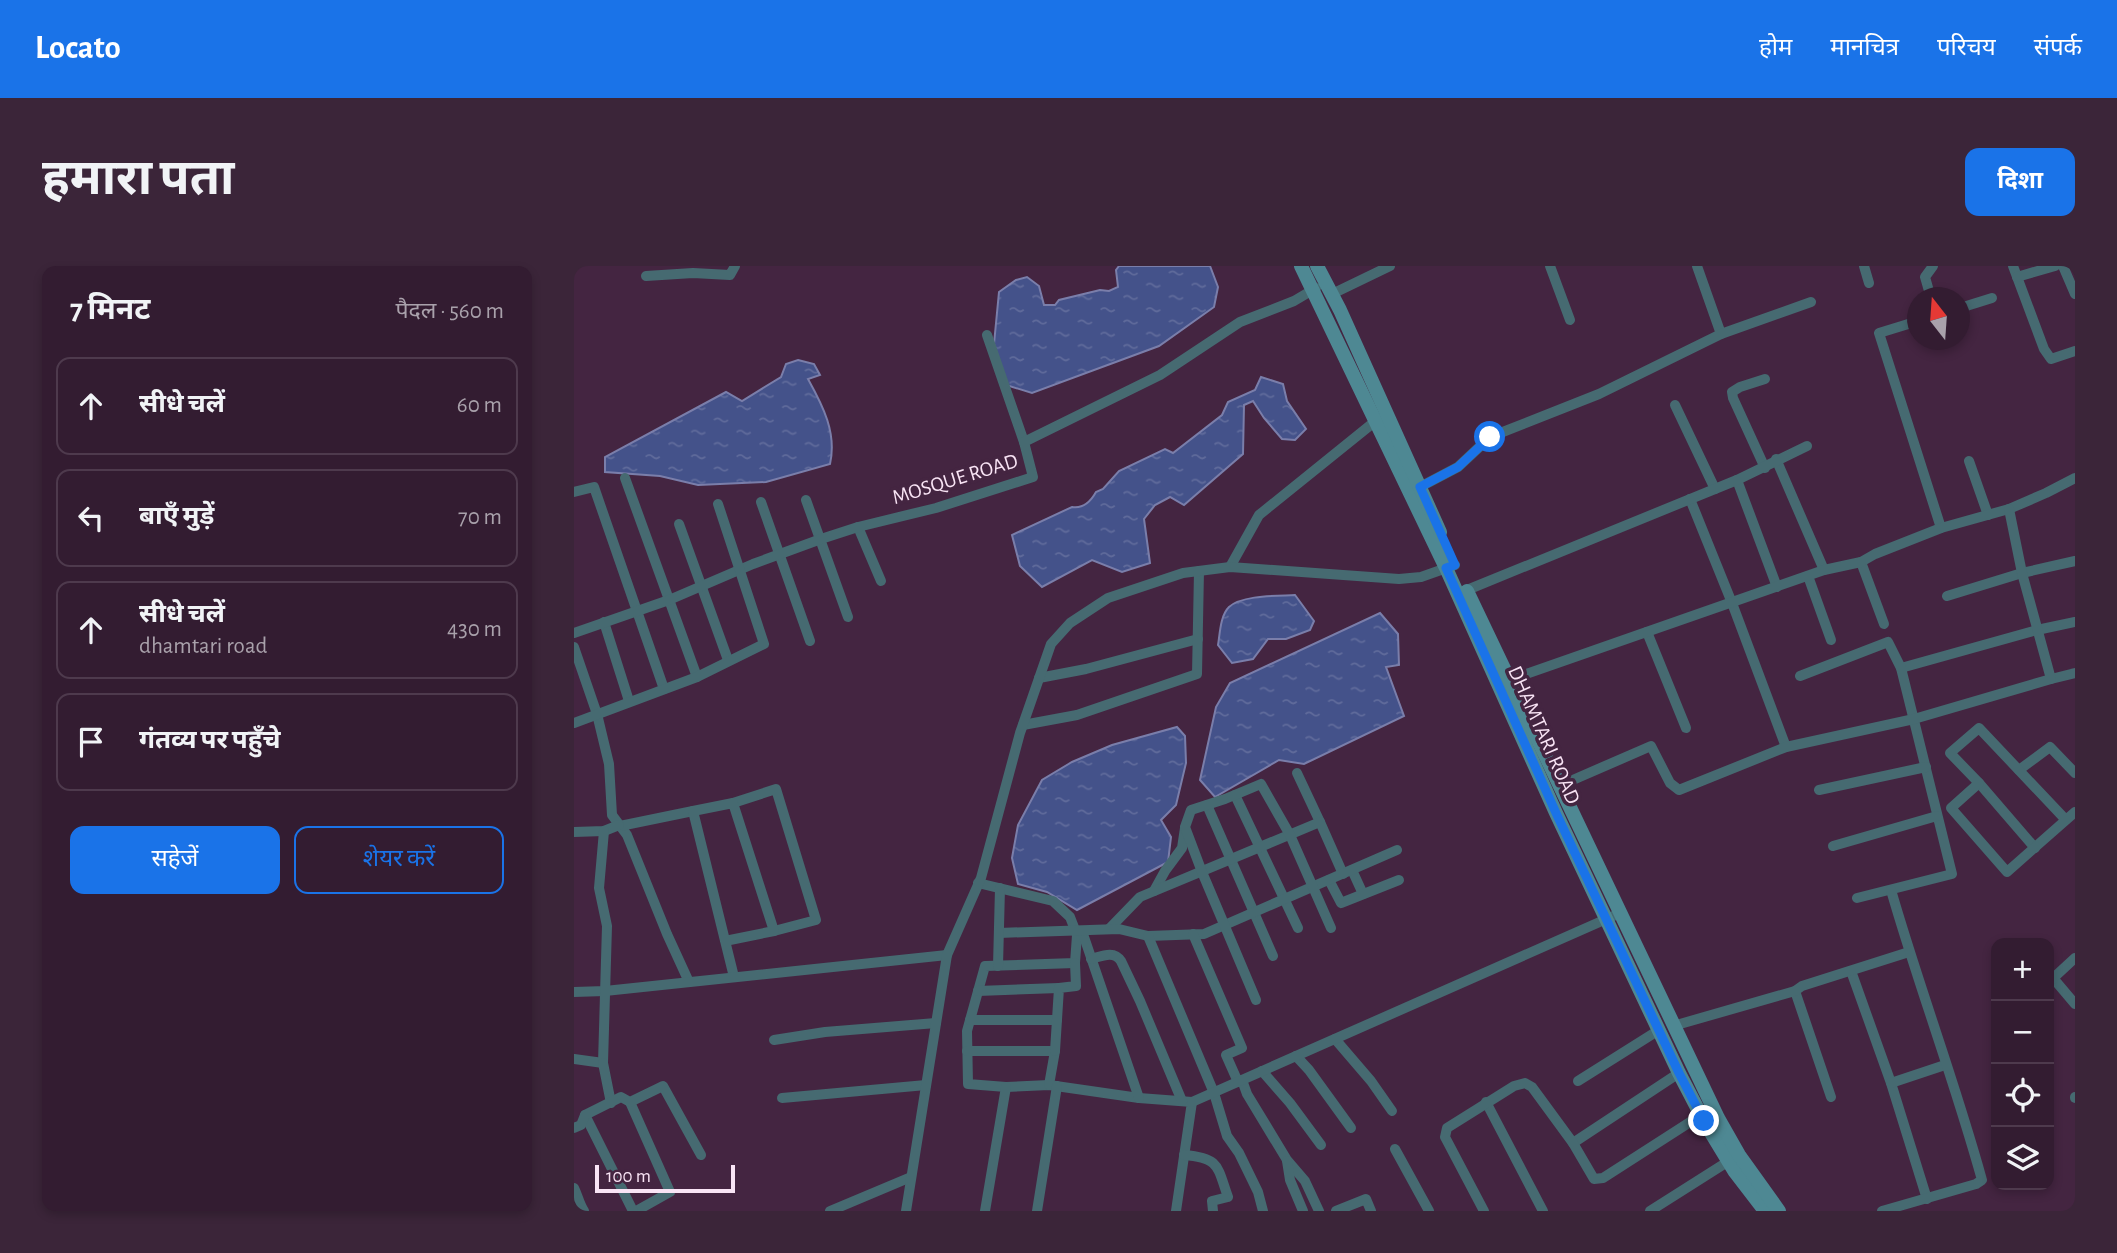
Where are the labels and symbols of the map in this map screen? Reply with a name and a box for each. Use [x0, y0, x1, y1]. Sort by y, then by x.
north arrow [1907, 287, 1970, 350]
route start [1474, 421, 1505, 452]
street label: MOSQUE ROAD [890, 450, 1020, 508]
street label: DHAMTARI ROAD [1504, 663, 1584, 807]
route end [1688, 1105, 1719, 1136]
scale bar [595, 1162, 735, 1194]

